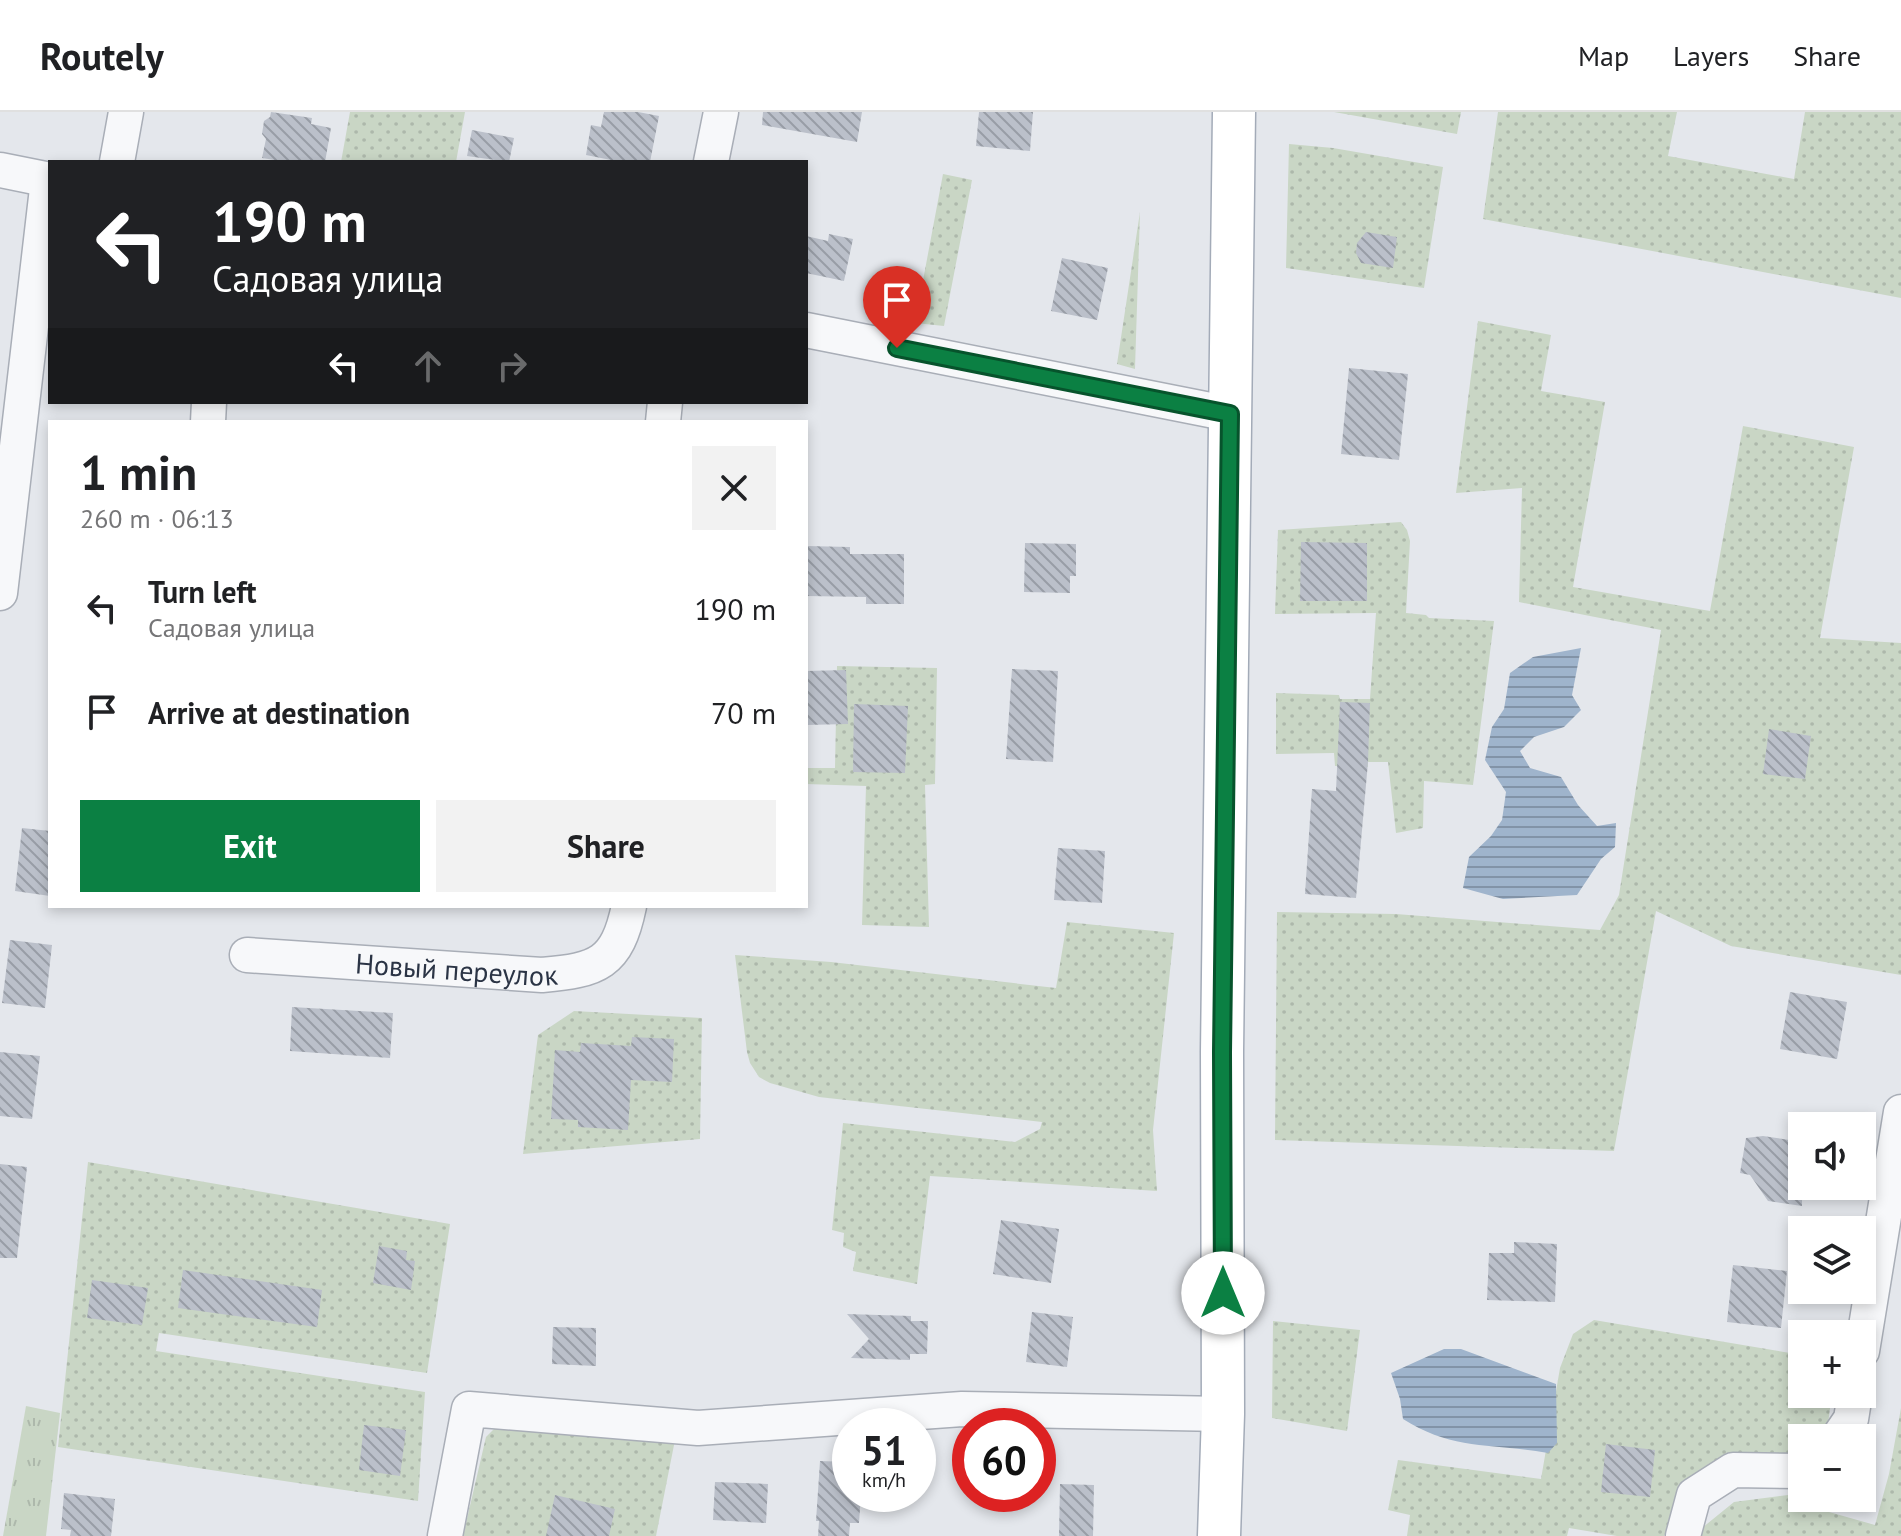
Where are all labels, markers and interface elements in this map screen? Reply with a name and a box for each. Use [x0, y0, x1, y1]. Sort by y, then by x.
text: Routely [40, 31, 164, 80]
text: Map [1578, 37, 1629, 74]
text: Layers [1673, 37, 1749, 74]
text: Share [1793, 37, 1861, 74]
text: 190 m [212, 185, 367, 257]
icon: left [80, 192, 184, 296]
text: Садовая улица [212, 255, 443, 302]
pin [863, 266, 931, 348]
icon: arrive [875, 278, 919, 322]
icon: left [322, 344, 366, 388]
icon: ahead [406, 344, 450, 388]
icon: right [490, 344, 534, 388]
text: 1 min [80, 441, 197, 503]
button: close [692, 446, 776, 530]
text: 260 m · 06:13 [80, 502, 234, 535]
text: Turn left [148, 572, 256, 611]
icon: left [80, 586, 124, 630]
text: 190 m [695, 589, 776, 628]
text: Садовая улица [148, 611, 315, 644]
icon: arrive [80, 690, 124, 734]
text: Arrive at destination [148, 693, 410, 732]
text: 70 m [711, 693, 776, 732]
button: Exit [80, 800, 420, 892]
button: Share [436, 800, 776, 892]
street label: Новый переулок [354, 944, 560, 994]
map controls [1788, 1112, 1876, 1512]
button: sound [1788, 1112, 1876, 1200]
button: layers [1788, 1216, 1876, 1304]
position arrow [1181, 1251, 1265, 1335]
button: + [1788, 1320, 1876, 1408]
speed limit sign: 60 [952, 1408, 1056, 1512]
text: 51 [861, 1424, 907, 1476]
button: − [1788, 1424, 1876, 1512]
text: km/h [862, 1467, 906, 1493]

